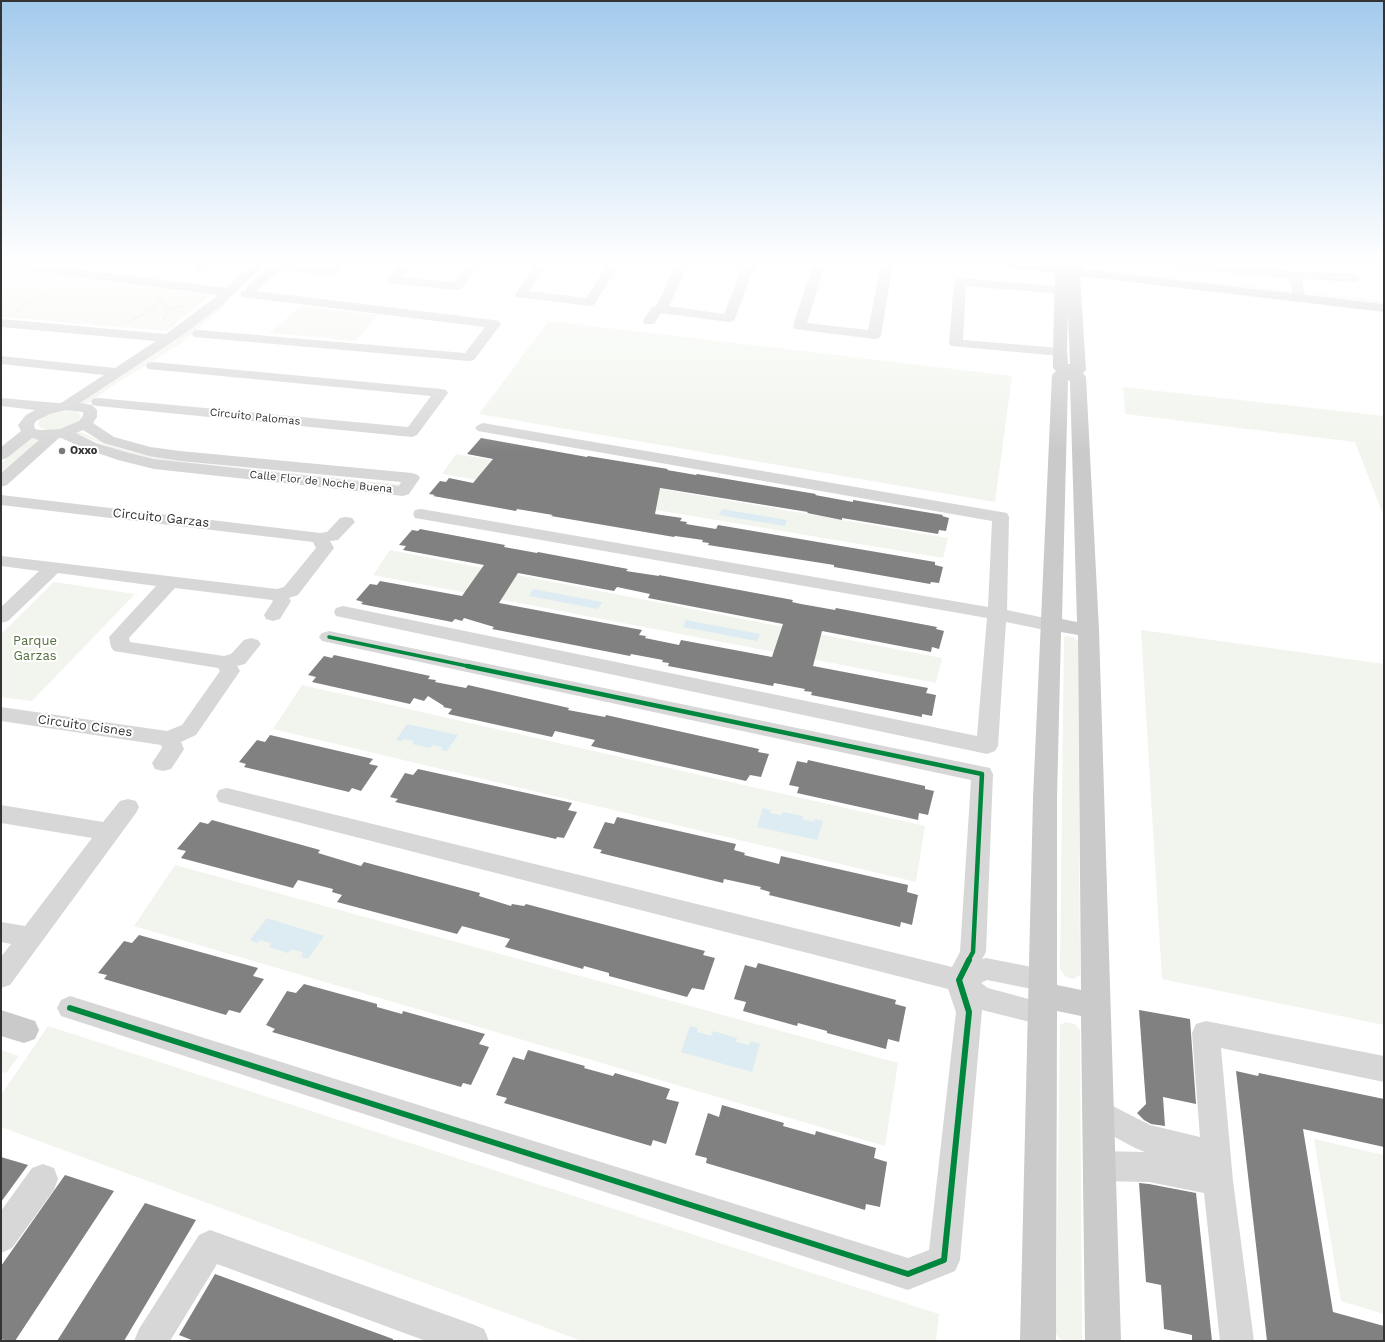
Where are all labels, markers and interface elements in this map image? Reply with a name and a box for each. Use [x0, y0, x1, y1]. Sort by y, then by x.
street label: Circuito Palomas [209, 406, 301, 428]
place label: Oxxo [70, 444, 97, 458]
marker: Oxxo [57, 446, 67, 456]
street label: Calle Flor de Noche Buena [249, 468, 393, 496]
street label: Circuito Garzas [112, 505, 210, 531]
park label: Parque Garzas [13, 633, 57, 664]
street label: Circuito Cisnes [37, 712, 133, 740]

